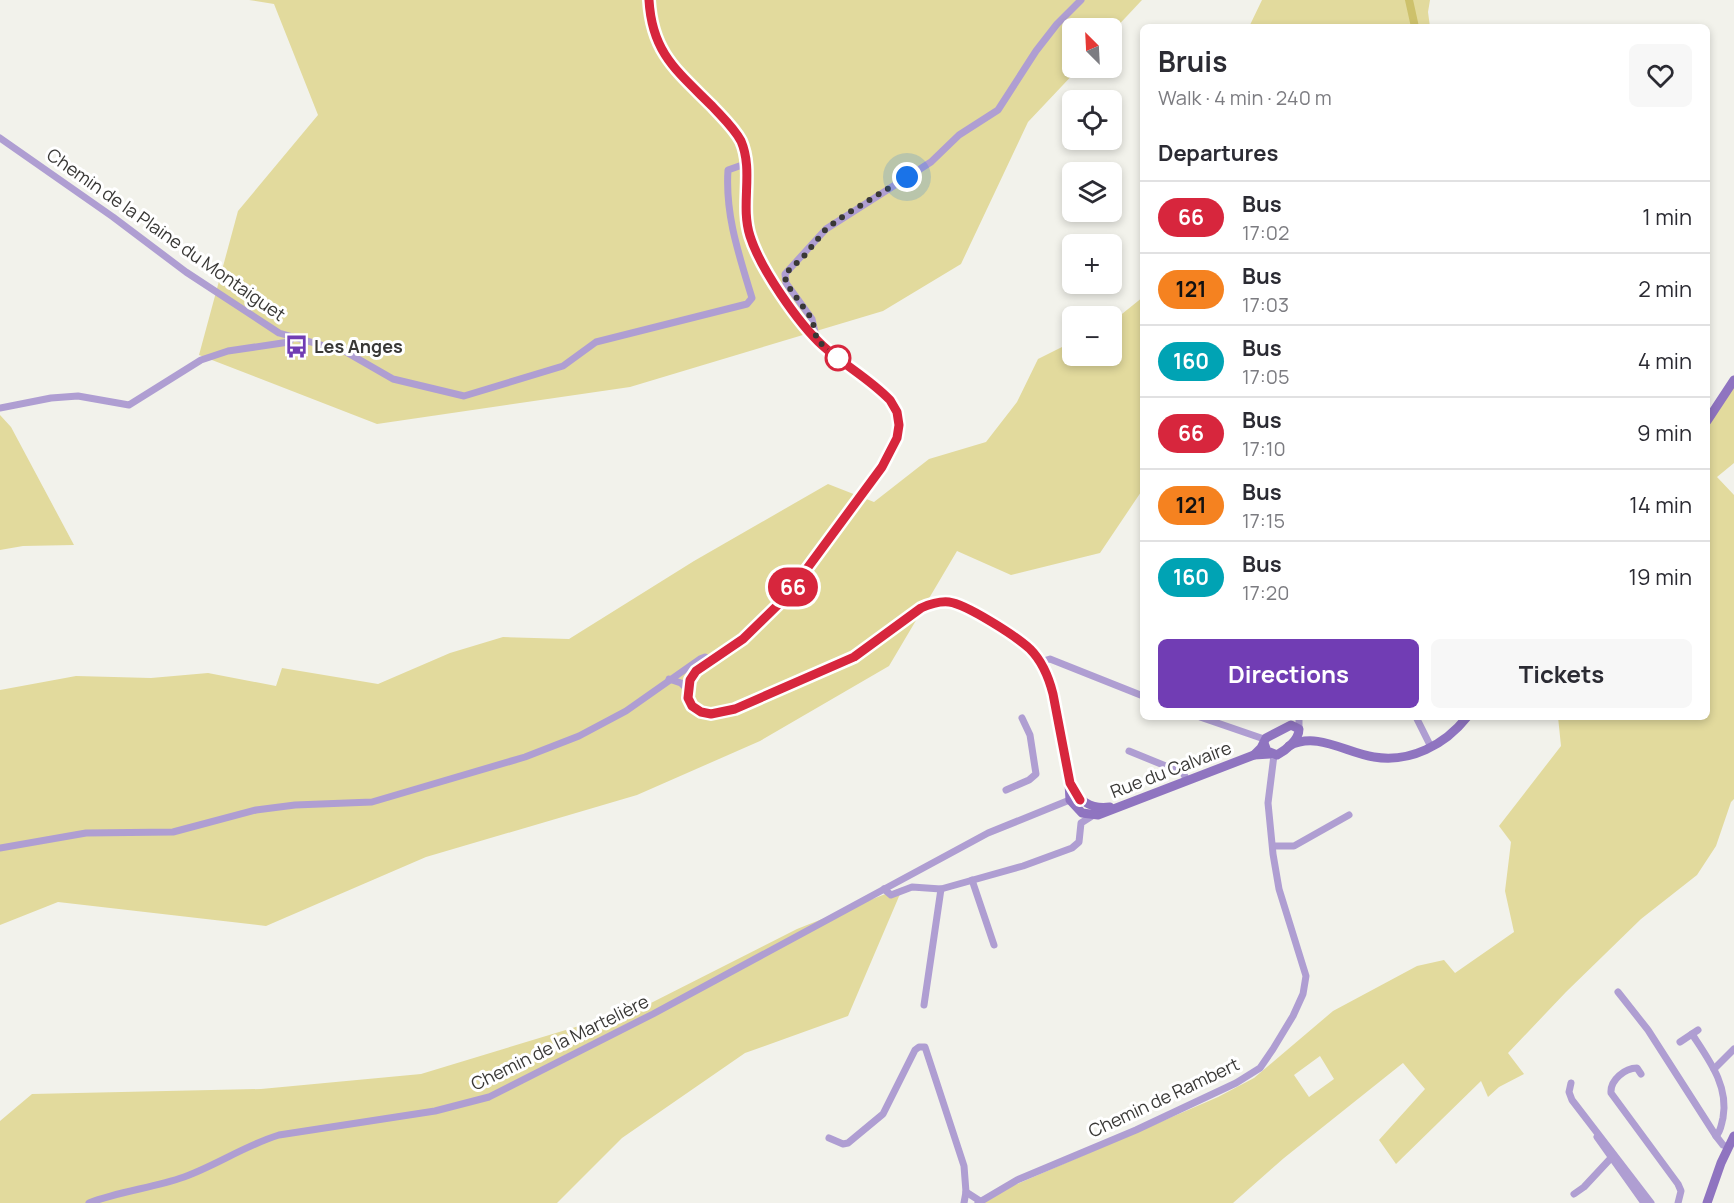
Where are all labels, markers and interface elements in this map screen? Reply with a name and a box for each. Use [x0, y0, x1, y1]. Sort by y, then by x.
north arrow [1062, 18, 1122, 78]
map controls [1062, 18, 1122, 366]
text: Bruis [1158, 42, 1227, 80]
button: heart [1629, 44, 1692, 107]
text: Walk · 4 min · 240 m [1158, 84, 1332, 111]
button: locate [1062, 90, 1122, 150]
text: Departures [1158, 138, 1278, 168]
street label: Chemin de la Plaine du Montaiguet [43, 142, 291, 326]
your location [892, 162, 922, 192]
button: layers [1062, 162, 1122, 222]
text: Bus [1242, 189, 1282, 219]
text: 1 min [1642, 202, 1692, 232]
text: 66 [1178, 203, 1204, 231]
text: 17:02 [1242, 219, 1289, 246]
button: + [1062, 234, 1122, 294]
text: Bus [1242, 261, 1282, 291]
text: 2 min [1638, 274, 1692, 304]
text: 121 [1176, 275, 1206, 303]
text: 17:03 [1242, 291, 1289, 318]
button: − [1062, 306, 1122, 366]
text: Bus [1242, 333, 1282, 363]
bus stop icon: Les Anges [283, 334, 309, 360]
place label: Les Anges [314, 334, 403, 358]
unlabelled marker [825, 345, 851, 371]
text: 4 min [1638, 346, 1692, 376]
text: 160 [1173, 347, 1209, 375]
text: 17:05 [1242, 363, 1290, 390]
text: Bus [1242, 405, 1282, 435]
text: 9 min [1637, 418, 1692, 448]
text: 66 [1178, 419, 1204, 447]
text: 17:10 [1242, 435, 1286, 462]
text: Bus [1242, 477, 1282, 507]
text: 14 min [1629, 490, 1692, 520]
text: 121 [1176, 491, 1206, 519]
text: 17:15 [1242, 507, 1285, 534]
text: Bus [1242, 549, 1282, 579]
text: 19 min [1629, 562, 1692, 592]
text: 160 [1173, 563, 1209, 591]
line badge: 66 [766, 568, 820, 606]
text: 66 [780, 573, 806, 601]
text: 17:20 [1242, 579, 1289, 606]
button: Directions [1158, 639, 1419, 708]
button: Tickets [1431, 639, 1692, 708]
street label: Rue du Calvaire [1107, 735, 1235, 803]
street label: Chemin de la Martelière [467, 989, 652, 1096]
street label: Chemin de Rambert [1084, 1052, 1243, 1143]

